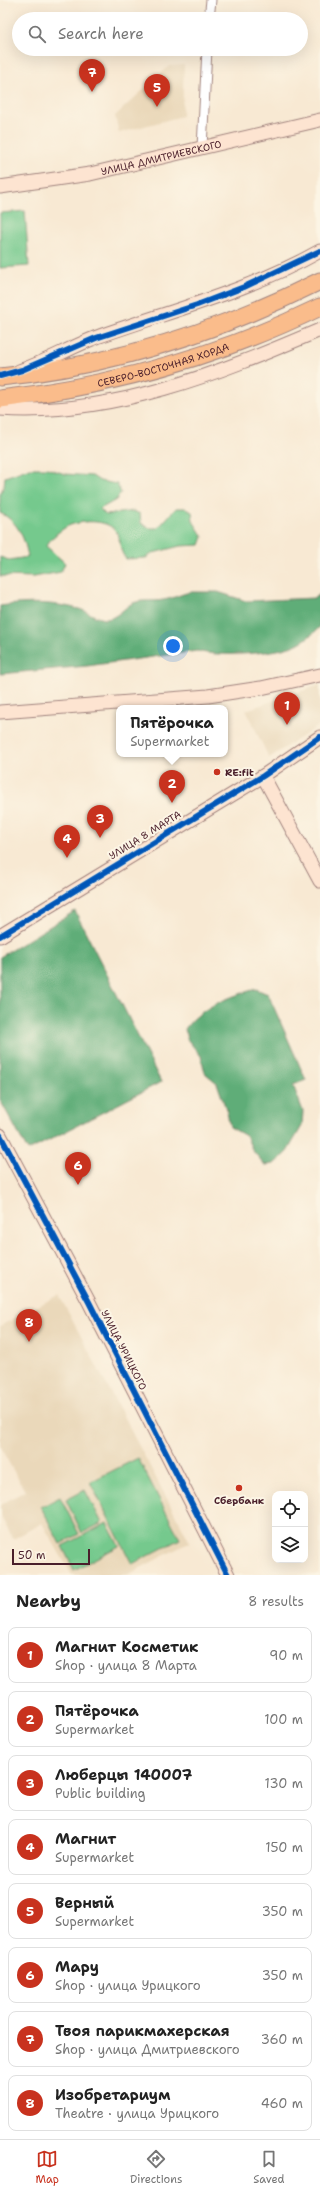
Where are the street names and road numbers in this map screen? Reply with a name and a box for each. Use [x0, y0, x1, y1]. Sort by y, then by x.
street label: УЛИЦА ДМИТРИЕВСКОГО [100, 137, 223, 178]
street label: СЕВЕРО-ВОСТОЧНАЯ ХОРДА [96, 340, 231, 389]
street label: УЛИЦА 8 МАРТА [107, 808, 183, 862]
street label: УЛИЦА УРИЦКОГО [98, 1308, 150, 1392]

